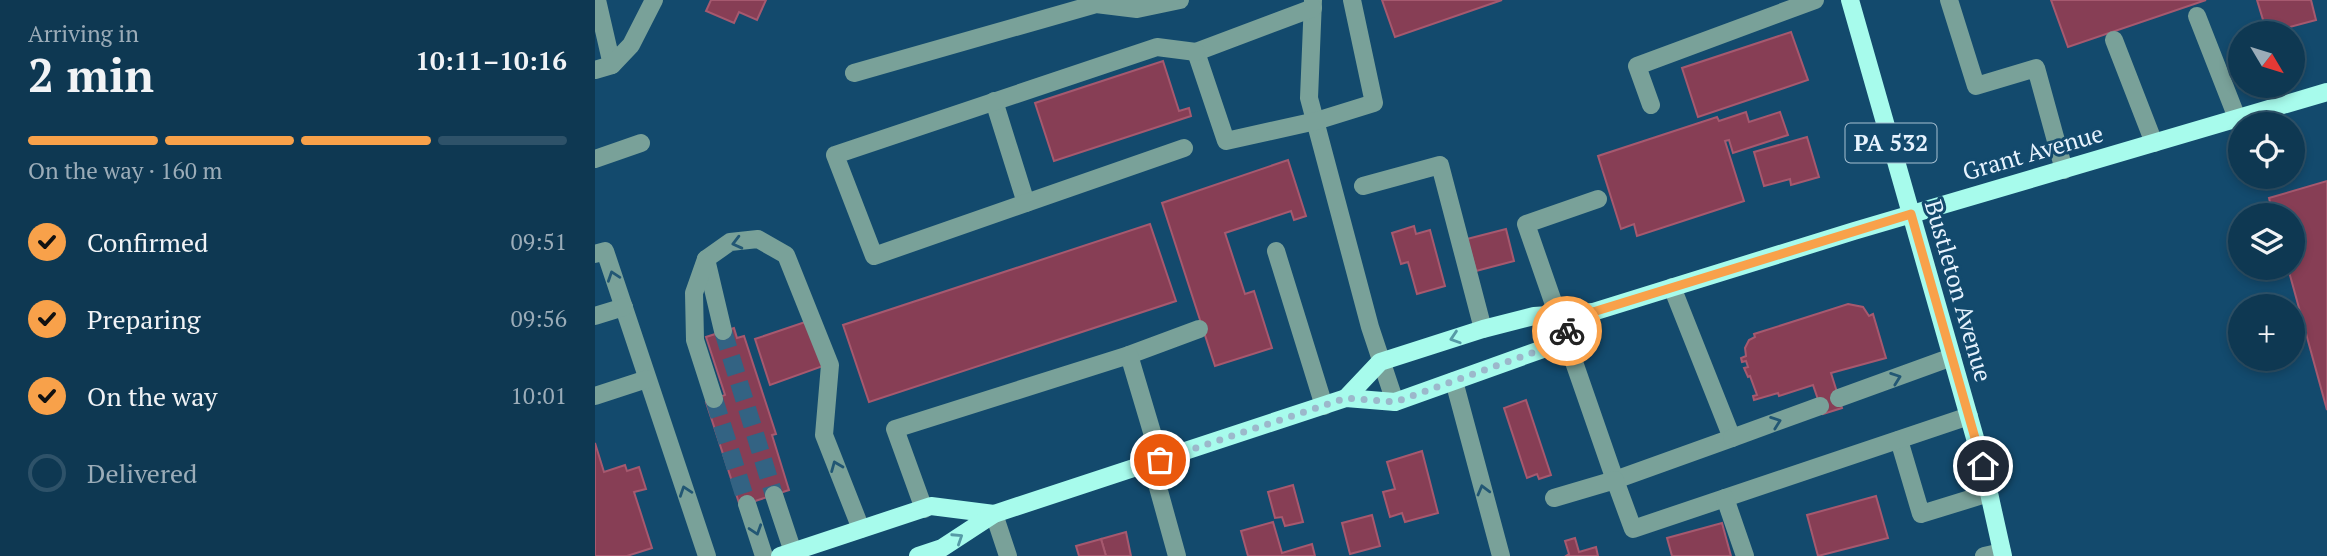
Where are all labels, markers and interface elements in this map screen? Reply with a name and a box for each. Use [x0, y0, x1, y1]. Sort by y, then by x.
text: Arriving in [28, 18, 139, 49]
north arrow [2228, 21, 2305, 98]
map controls [2228, 21, 2305, 371]
text: 10:11–10:16 [415, 43, 567, 77]
text: 2 min [28, 44, 154, 105]
button: locate [2228, 112, 2305, 189]
street label: Grant Avenue [1959, 117, 2107, 187]
road number: PA 532 [1845, 124, 1937, 162]
text: On the way · 160 m [28, 155, 222, 186]
street label: Bustleton Avenue [1918, 196, 2000, 385]
button: layers [2228, 203, 2305, 280]
icon: check [28, 223, 66, 261]
text: Confirmed [87, 225, 208, 259]
text: 09:51 [510, 226, 567, 257]
one-way arrow [731, 234, 743, 249]
one-way arrow [607, 270, 621, 282]
button: + [2228, 294, 2305, 371]
courier [1532, 296, 1602, 366]
icon: check [28, 300, 66, 338]
text: Preparing [87, 302, 200, 336]
text: 09:56 [510, 303, 567, 334]
icon: bike [1548, 312, 1586, 350]
one-way arrow [1449, 330, 1461, 345]
one-way arrow [1889, 372, 1901, 386]
icon: check [28, 377, 66, 415]
text: On the way [87, 379, 218, 413]
text: 10:01 [510, 380, 567, 411]
one-way arrow [1769, 416, 1781, 430]
pin [1130, 430, 1190, 490]
pin [1953, 436, 2013, 496]
icon: bag [1141, 441, 1179, 479]
icon: home [1964, 447, 2002, 485]
text: Delivered [87, 456, 197, 490]
one-way arrow [830, 460, 844, 472]
one-way arrow [1477, 484, 1491, 496]
one-way arrow [679, 486, 693, 498]
one-way arrow [748, 523, 762, 536]
one-way arrow [950, 533, 963, 546]

